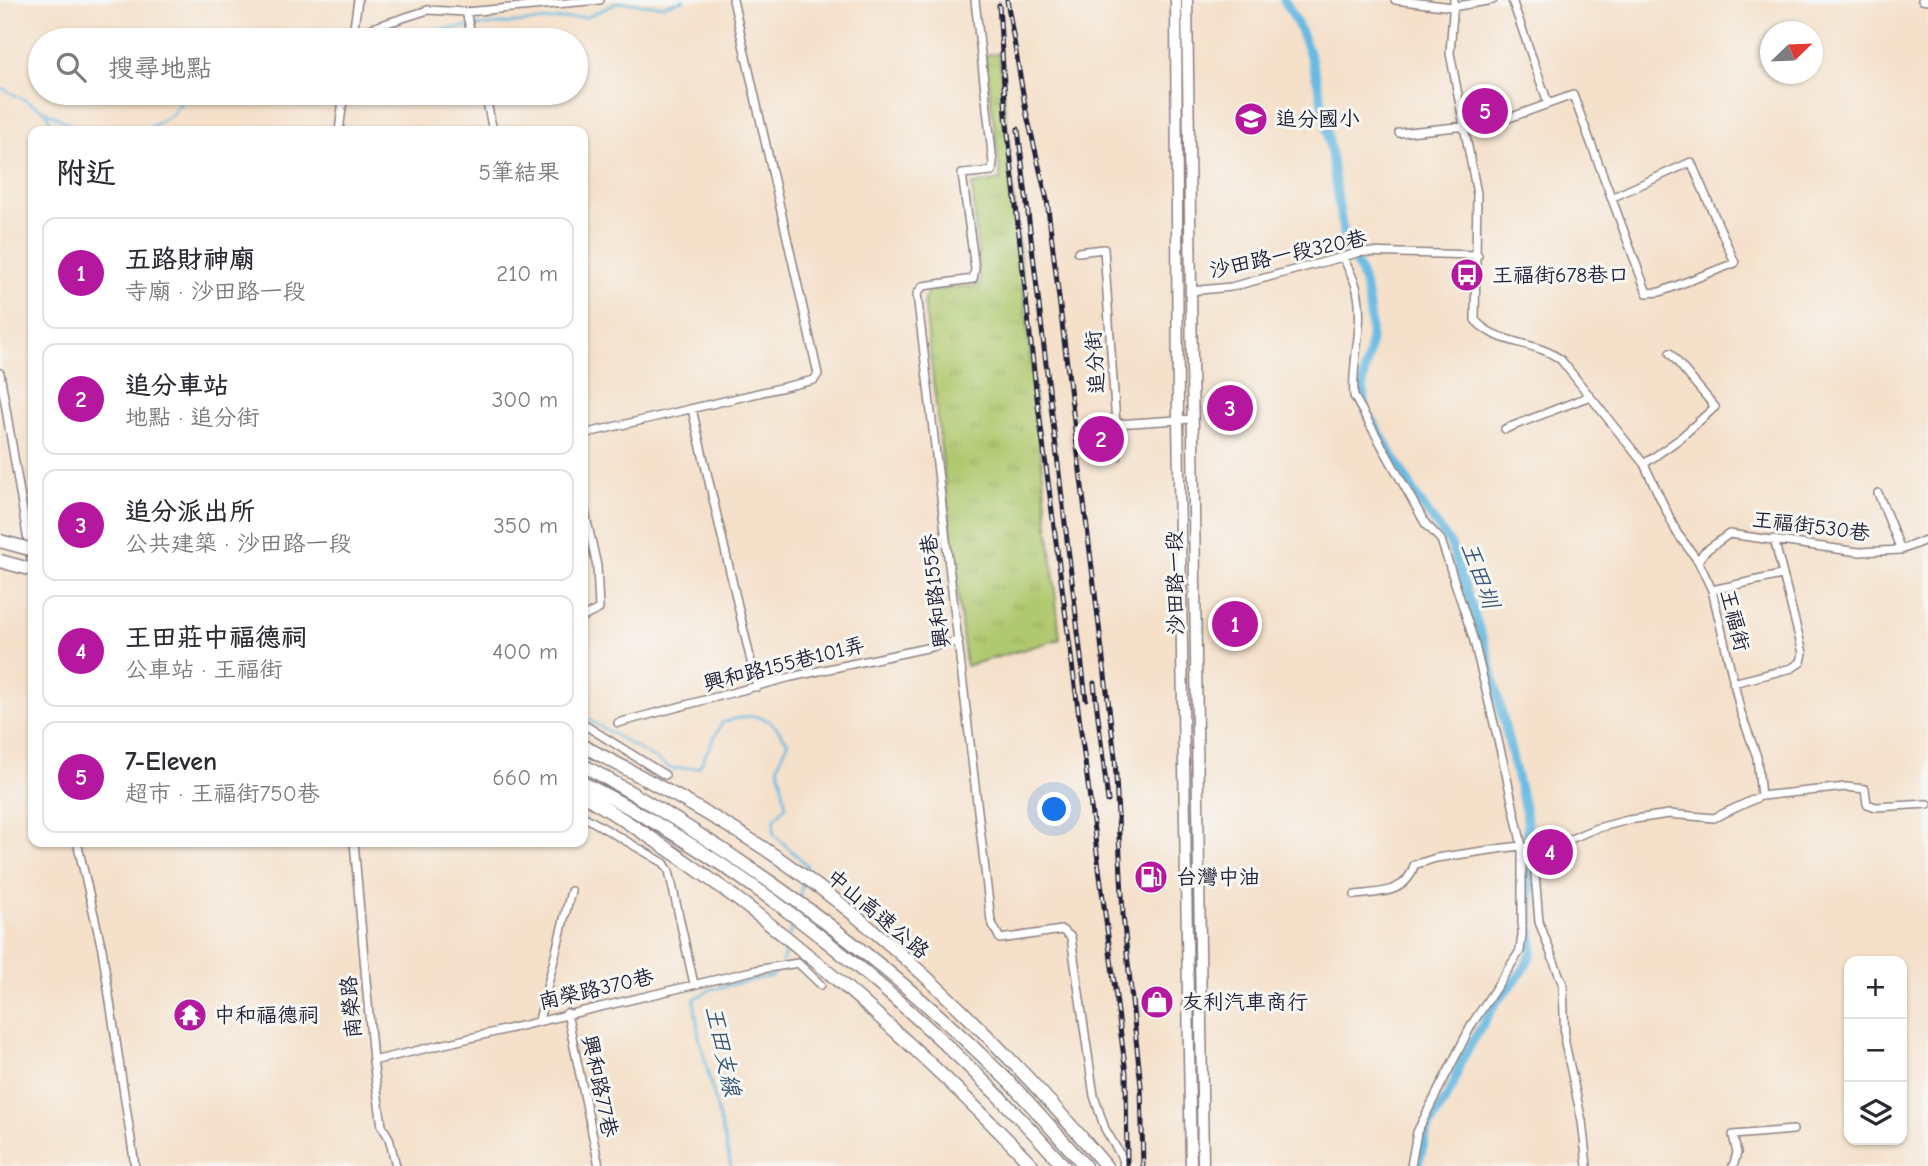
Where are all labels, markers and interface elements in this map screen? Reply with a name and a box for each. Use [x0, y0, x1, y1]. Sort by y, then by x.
north arrow [1760, 21, 1823, 84]
search box [28, 28, 588, 105]
icon: search [52, 48, 90, 86]
text: 搜尋地點 [108, 54, 212, 84]
pin: 5 [1462, 85, 1508, 137]
school or university icon: 追分國小 [1232, 100, 1270, 138]
place label: 追分國小 [1276, 107, 1360, 131]
text: 附近 [56, 156, 116, 191]
text: 5筆結果 [479, 159, 560, 186]
street label: 沙田路一段320巷 [1207, 226, 1369, 282]
text: 五路財神廟 [125, 245, 255, 275]
bus stop icon: 王福街678巷口 [1448, 256, 1486, 294]
text: 1 [76, 260, 86, 287]
text: 210 m [496, 260, 558, 287]
place label: 王福街678巷口 [1492, 263, 1629, 287]
text: 寺廟 · 沙田路一段 [125, 278, 305, 305]
street label: 追分街 [1081, 330, 1109, 394]
text: 追分車站 [125, 371, 229, 401]
pin: 3 [1207, 382, 1253, 434]
text: 2 [75, 386, 87, 413]
text: 300 m [492, 386, 558, 413]
text: 地點 · 追分街 [125, 404, 259, 431]
pin: 2 [1078, 413, 1124, 465]
text: 追分派出所 [125, 497, 255, 527]
street label: 王福街530巷 [1751, 507, 1871, 545]
text: 3 [75, 512, 87, 539]
text: 350 m [493, 512, 558, 539]
text: 公共建築 · 沙田路一段 [125, 530, 351, 557]
street label: 沙田路一段 [1162, 530, 1188, 636]
street label: 興和路155巷 [916, 532, 954, 650]
water label: 王田圳 [1456, 538, 1506, 615]
street label: 王福街 [1716, 587, 1754, 653]
pin: 1 [1212, 598, 1258, 650]
text: 王田莊中福德祠 [125, 623, 307, 653]
street label: 興和路155巷101弄 [701, 632, 867, 696]
text: 4 [76, 638, 86, 665]
text: 400 m [492, 638, 558, 665]
text: 公車站 · 王福街 [125, 656, 282, 683]
text: 7-Eleven [125, 747, 217, 777]
text: 5 [75, 764, 87, 791]
text: 660 m [492, 764, 558, 791]
text: 超市 · 王福街750巷 [125, 780, 320, 807]
your location [1037, 792, 1071, 826]
pin: 4 [1527, 826, 1573, 878]
fuel station icon: 台灣中油 [1132, 858, 1170, 896]
street label: 中山高速公路 [822, 864, 934, 964]
place label: 台灣中油 [1176, 865, 1260, 889]
map controls [1844, 956, 1907, 1145]
button: + [1844, 956, 1907, 1019]
street label: 南榮路370巷 [536, 964, 656, 1014]
street label: 南榮路 [336, 975, 366, 1039]
shop icon: 友利汽車商行 [1138, 983, 1176, 1021]
place label: 友利汽車商行 [1182, 990, 1308, 1014]
temple icon: 中和福德祠 [171, 996, 209, 1034]
place label: 中和福德祠 [214, 1003, 319, 1027]
water label: 王田支線 [700, 1003, 746, 1100]
button: − [1844, 1019, 1907, 1082]
street label: 興和路77巷 [577, 1033, 623, 1139]
button: layers [1844, 1082, 1907, 1145]

